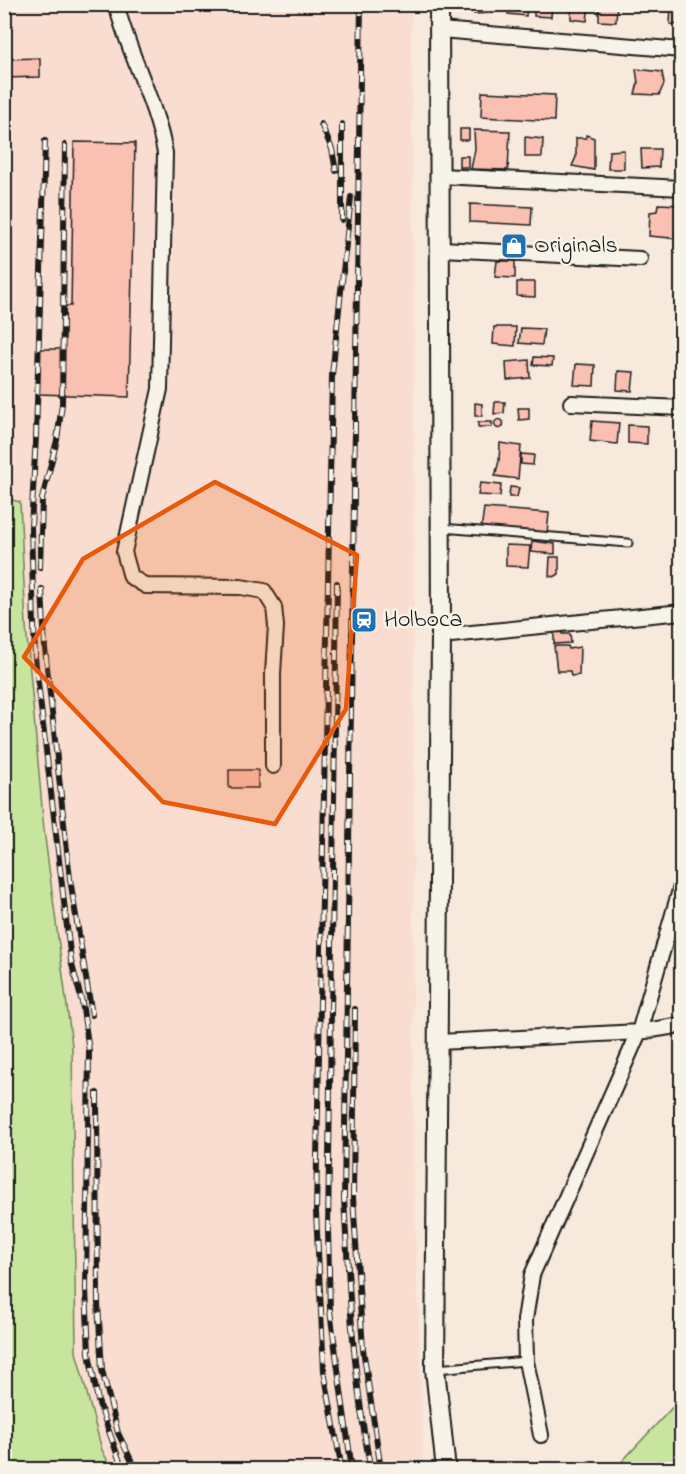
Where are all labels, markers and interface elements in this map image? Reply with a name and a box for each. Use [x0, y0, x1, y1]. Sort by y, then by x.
place label: Originals [534, 229, 618, 264]
shop icon: Originals [499, 231, 529, 261]
place label: Holboca [384, 603, 463, 638]
station icon: Holboca [349, 605, 379, 635]

